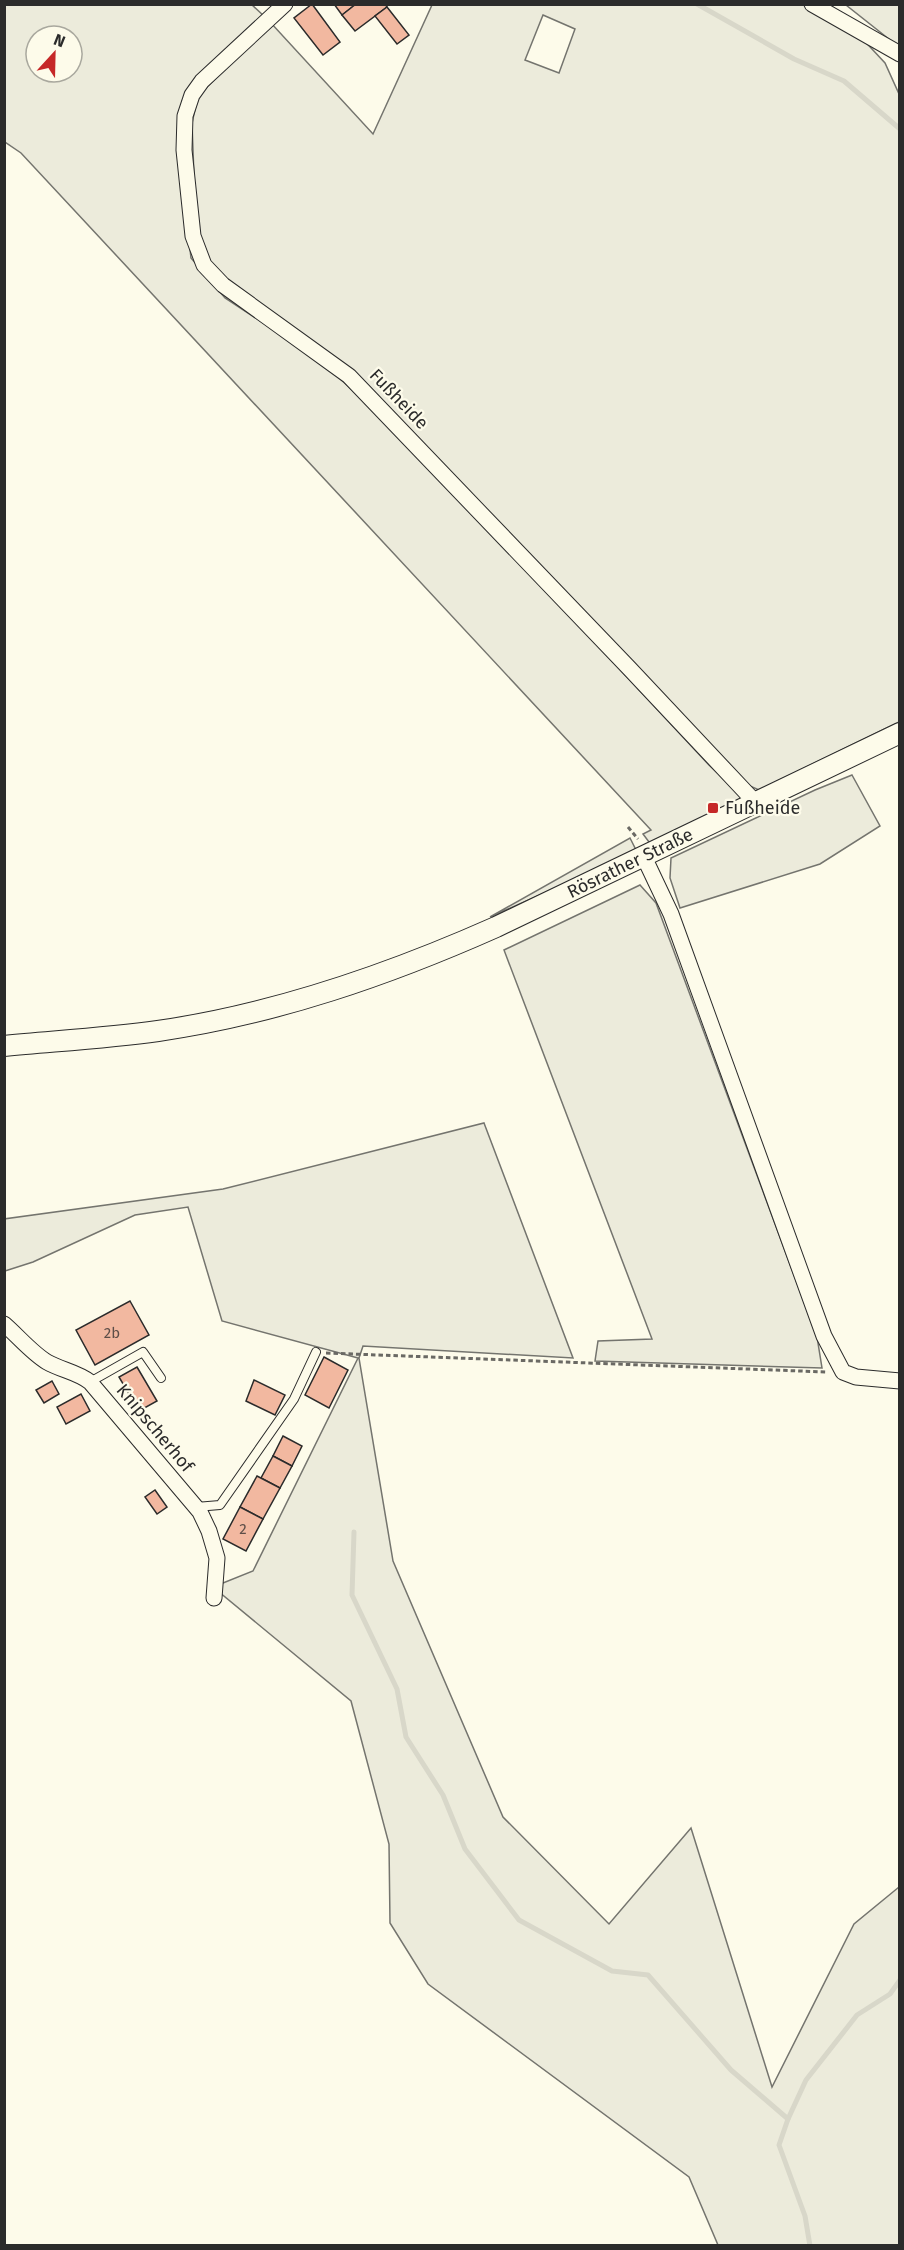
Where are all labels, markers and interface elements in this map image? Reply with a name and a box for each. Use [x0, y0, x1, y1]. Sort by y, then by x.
north arrow [24, 24, 84, 84]
text: N [51, 30, 68, 51]
street label: Fußheide [365, 364, 433, 434]
place label: Fußheide [725, 797, 800, 819]
marker: Fußheide [706, 801, 720, 815]
street label: Rösrather Straße [564, 823, 696, 903]
house number: 2b [104, 1324, 120, 1342]
street label: Knipscherhof [112, 1379, 200, 1478]
house number: 2 [239, 1520, 247, 1538]

